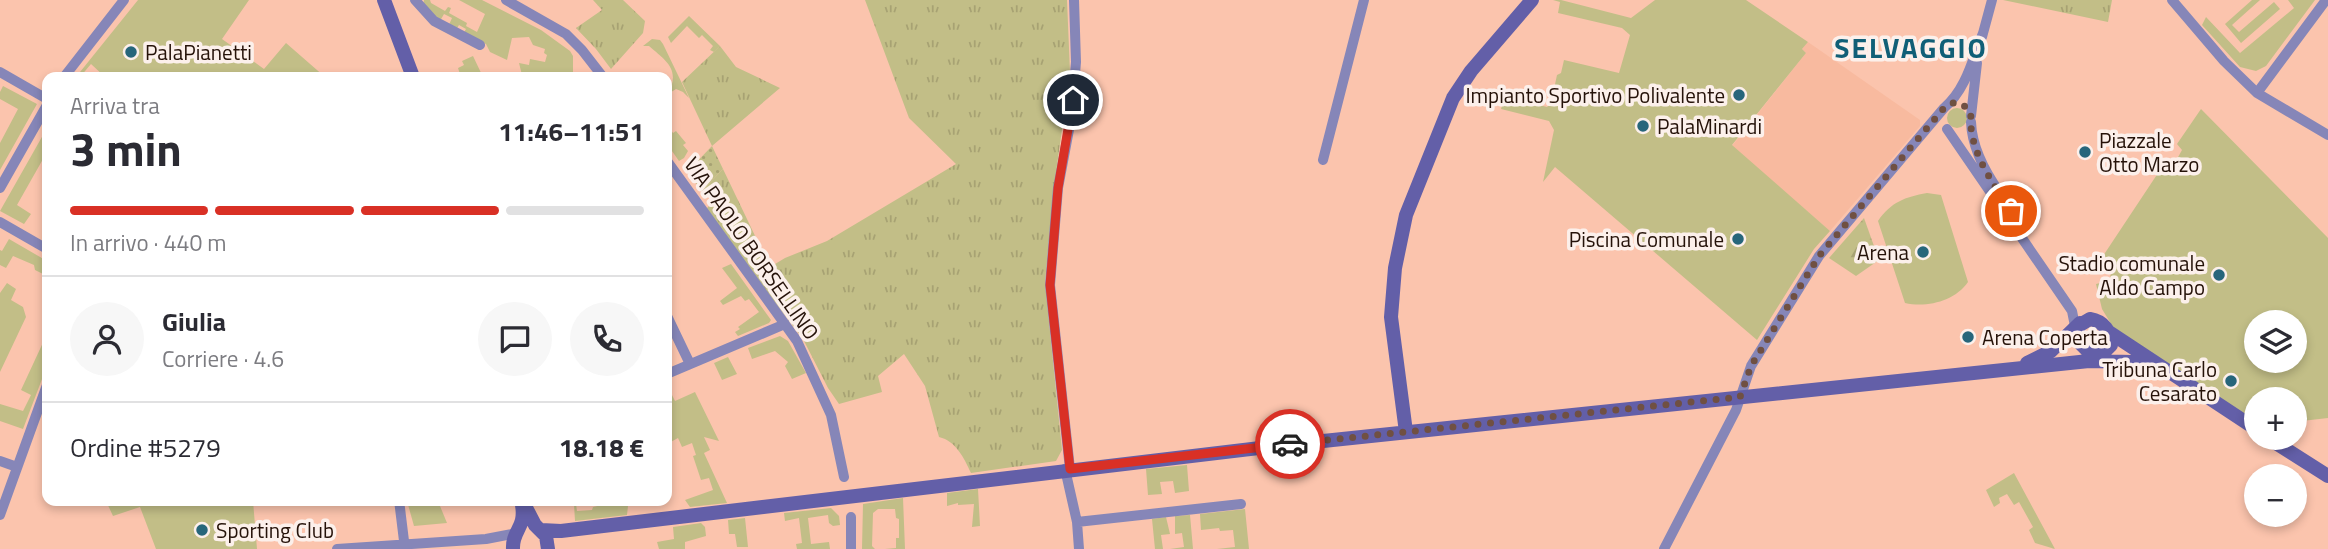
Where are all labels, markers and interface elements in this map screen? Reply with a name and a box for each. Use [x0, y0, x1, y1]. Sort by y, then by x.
district label: SELVAGGIO [1834, 26, 1988, 69]
place label: PalaPianetti [145, 36, 252, 68]
marker: PalaPianetti [123, 44, 139, 60]
pin [1043, 70, 1103, 130]
place label: Impianto Sportivo Polivalente [1465, 79, 1725, 111]
icon: home [1054, 81, 1092, 119]
marker: Impianto Sportivo Polivalente [1731, 87, 1747, 103]
text: Arriva tra [70, 88, 160, 123]
place label: PalaMinardi [1657, 110, 1762, 142]
text: 11:46–11:51 [498, 112, 644, 151]
text: 3 min [70, 114, 182, 184]
marker: PalaMinardi [1635, 118, 1651, 134]
place label: Piazzale Otto Marzo [2099, 124, 2199, 180]
marker: Piazzale Otto Marzo [2077, 144, 2093, 160]
street label: VIA PAOLO BORSELLINO [677, 150, 827, 346]
pin [1981, 181, 2041, 241]
icon: bag [1992, 192, 2030, 230]
place label: Piscina Comunale [1569, 223, 1724, 255]
text: In arrivo · 440 m [70, 225, 227, 260]
marker: Piscina Comunale [1730, 231, 1746, 247]
place label: Arena [1857, 236, 1909, 268]
marker: Arena [1915, 244, 1931, 260]
place label: Stadio comunale Aldo Campo [2058, 247, 2205, 303]
marker: Stadio comunale Aldo Campo [2211, 267, 2227, 283]
button: person [70, 302, 144, 376]
text: Giulia [162, 302, 226, 341]
button: chat [478, 302, 552, 376]
button: phone [570, 302, 644, 376]
map controls [2244, 310, 2307, 527]
button: layers [2244, 310, 2307, 373]
place label: Arena Coperta [1982, 321, 2108, 353]
marker: Arena Coperta [1960, 329, 1976, 345]
text: Corriere · 4.6 [162, 341, 284, 376]
place label: Tribuna Carlo Cesarato [2102, 353, 2217, 409]
marker: Tribuna Carlo Cesarato [2223, 373, 2239, 389]
button: + [2244, 387, 2307, 450]
courier [1255, 409, 1325, 479]
icon: car [1271, 425, 1309, 463]
text: Ordine #5279 [70, 428, 221, 467]
text: 18.18 € [559, 428, 644, 467]
button: − [2244, 464, 2307, 527]
place label: Sporting Club [216, 514, 334, 546]
marker: Sporting Club [194, 522, 210, 538]

